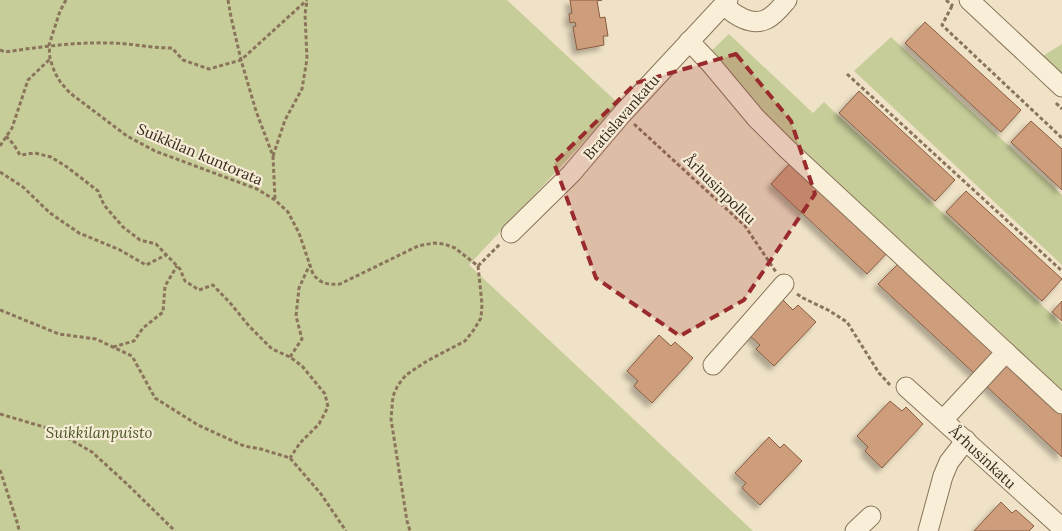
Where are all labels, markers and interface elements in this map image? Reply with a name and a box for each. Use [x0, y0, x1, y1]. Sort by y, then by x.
street label: Bratislavankatu [579, 71, 663, 163]
street label: Suikkilan kuntorata [134, 119, 266, 189]
street label: Århusinpolku [679, 149, 760, 228]
street label: Århusinkatu [945, 421, 1020, 493]
park label: Suikkilanpuisto [46, 423, 152, 442]

